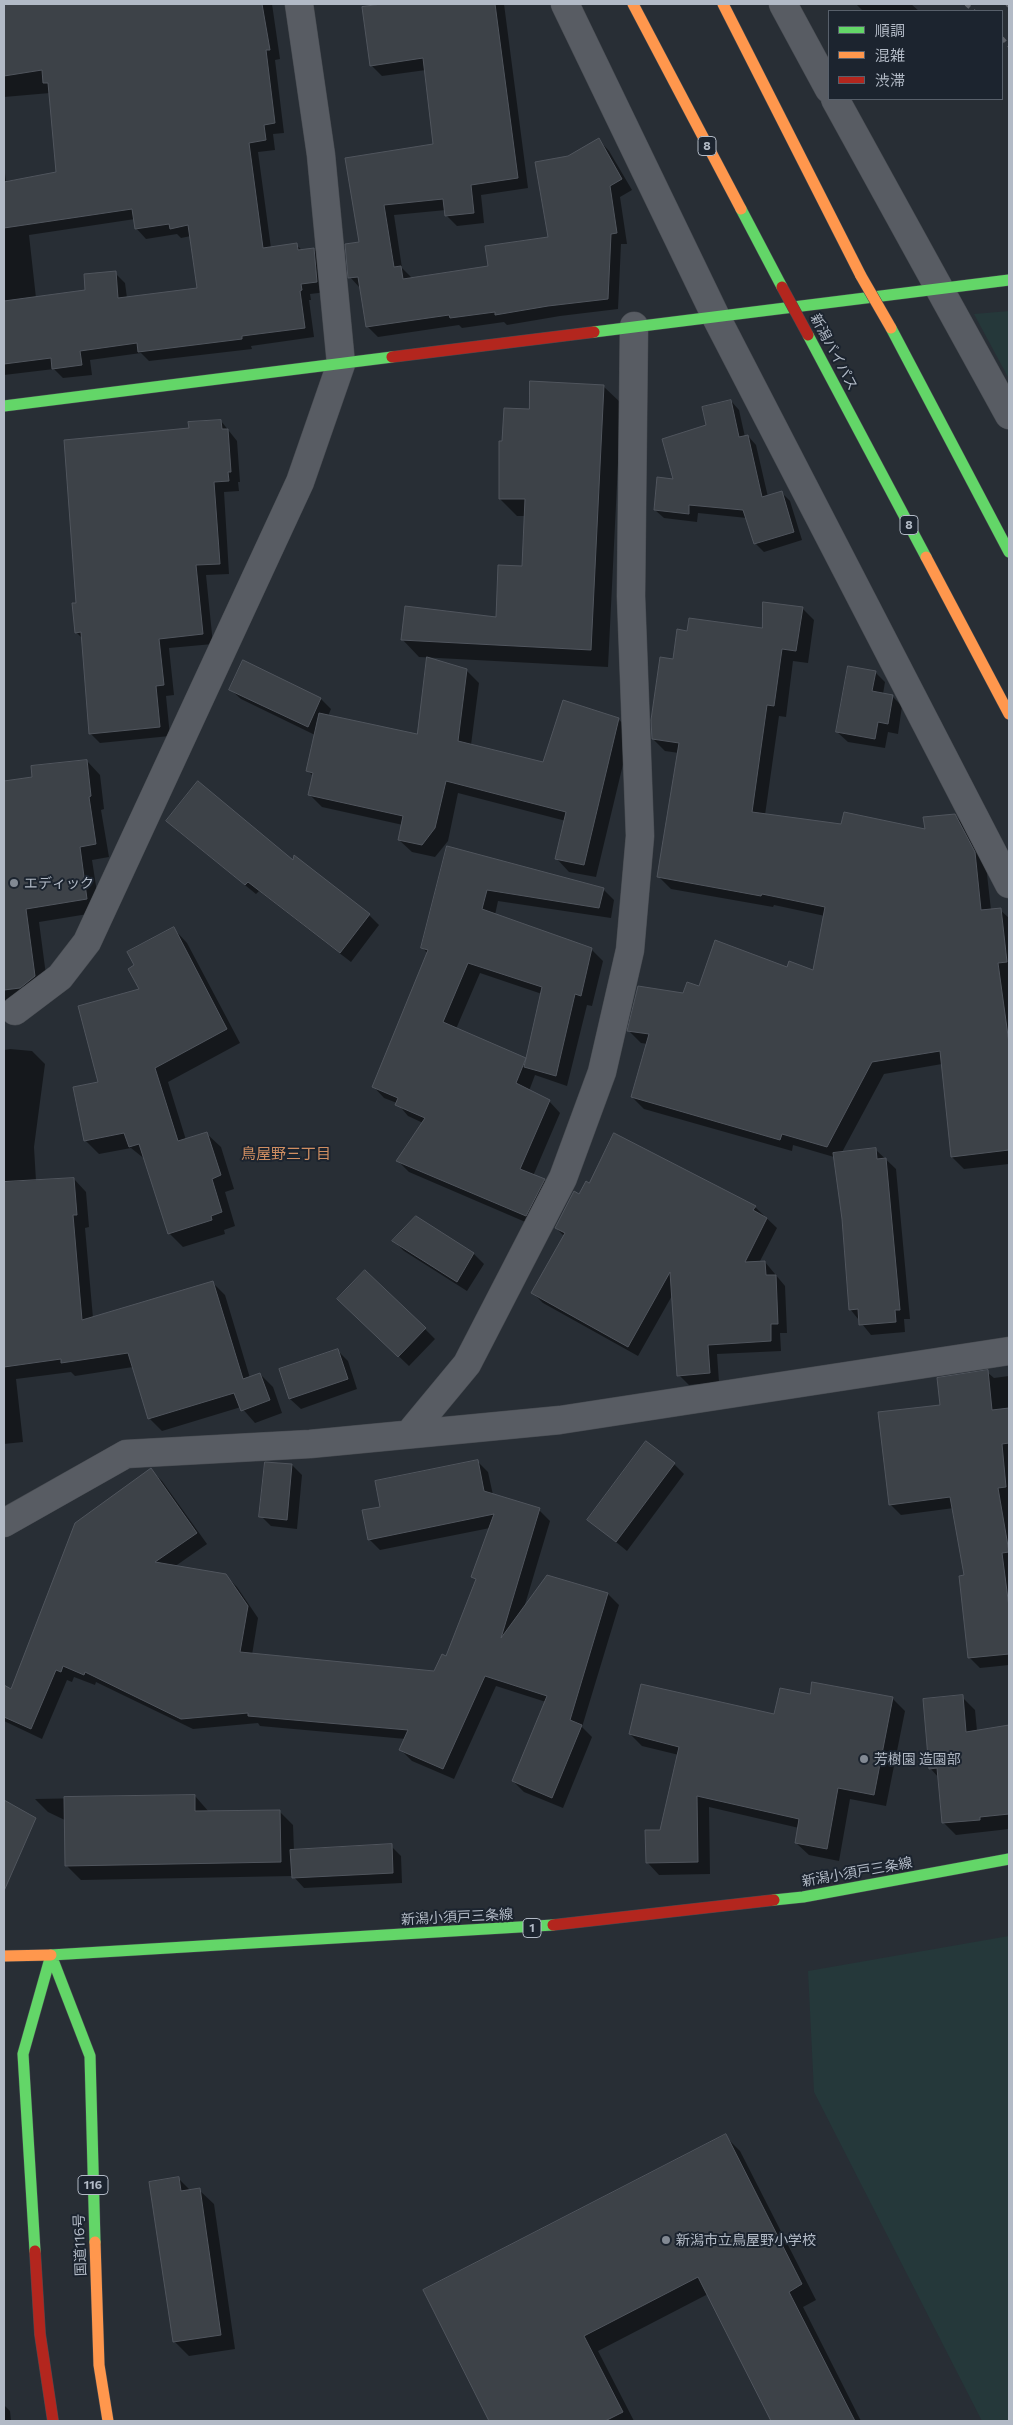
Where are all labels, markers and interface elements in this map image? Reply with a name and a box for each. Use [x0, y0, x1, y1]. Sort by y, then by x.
legend [828, 10, 1003, 100]
text: 順調 [875, 21, 905, 39]
text: 混雑 [875, 46, 905, 64]
text: 渋滞 [875, 71, 905, 89]
road number: 8 [698, 136, 716, 156]
street label: 新潟バイパス [807, 311, 861, 393]
road number: 8 [900, 516, 918, 534]
place label: エディック [24, 875, 94, 891]
marker: エディック [8, 877, 20, 889]
district label: 鳥屋野三丁目 [241, 1145, 331, 1163]
place label: 芳樹園 造園部 [874, 1751, 961, 1767]
marker: 芳樹園 造園部 [858, 1753, 870, 1765]
street label: 新潟小須戸三条線 [800, 1854, 914, 1890]
street label: 新潟小須戸三条線 [401, 1906, 513, 1928]
road number: 1 [523, 1919, 541, 1938]
road number: 116 [78, 2176, 108, 2194]
street label: 国道116号 [71, 2213, 89, 2277]
place label: 新潟市立鳥屋野小学校 [676, 2232, 816, 2248]
marker: 新潟市立鳥屋野小学校 [660, 2234, 672, 2246]

